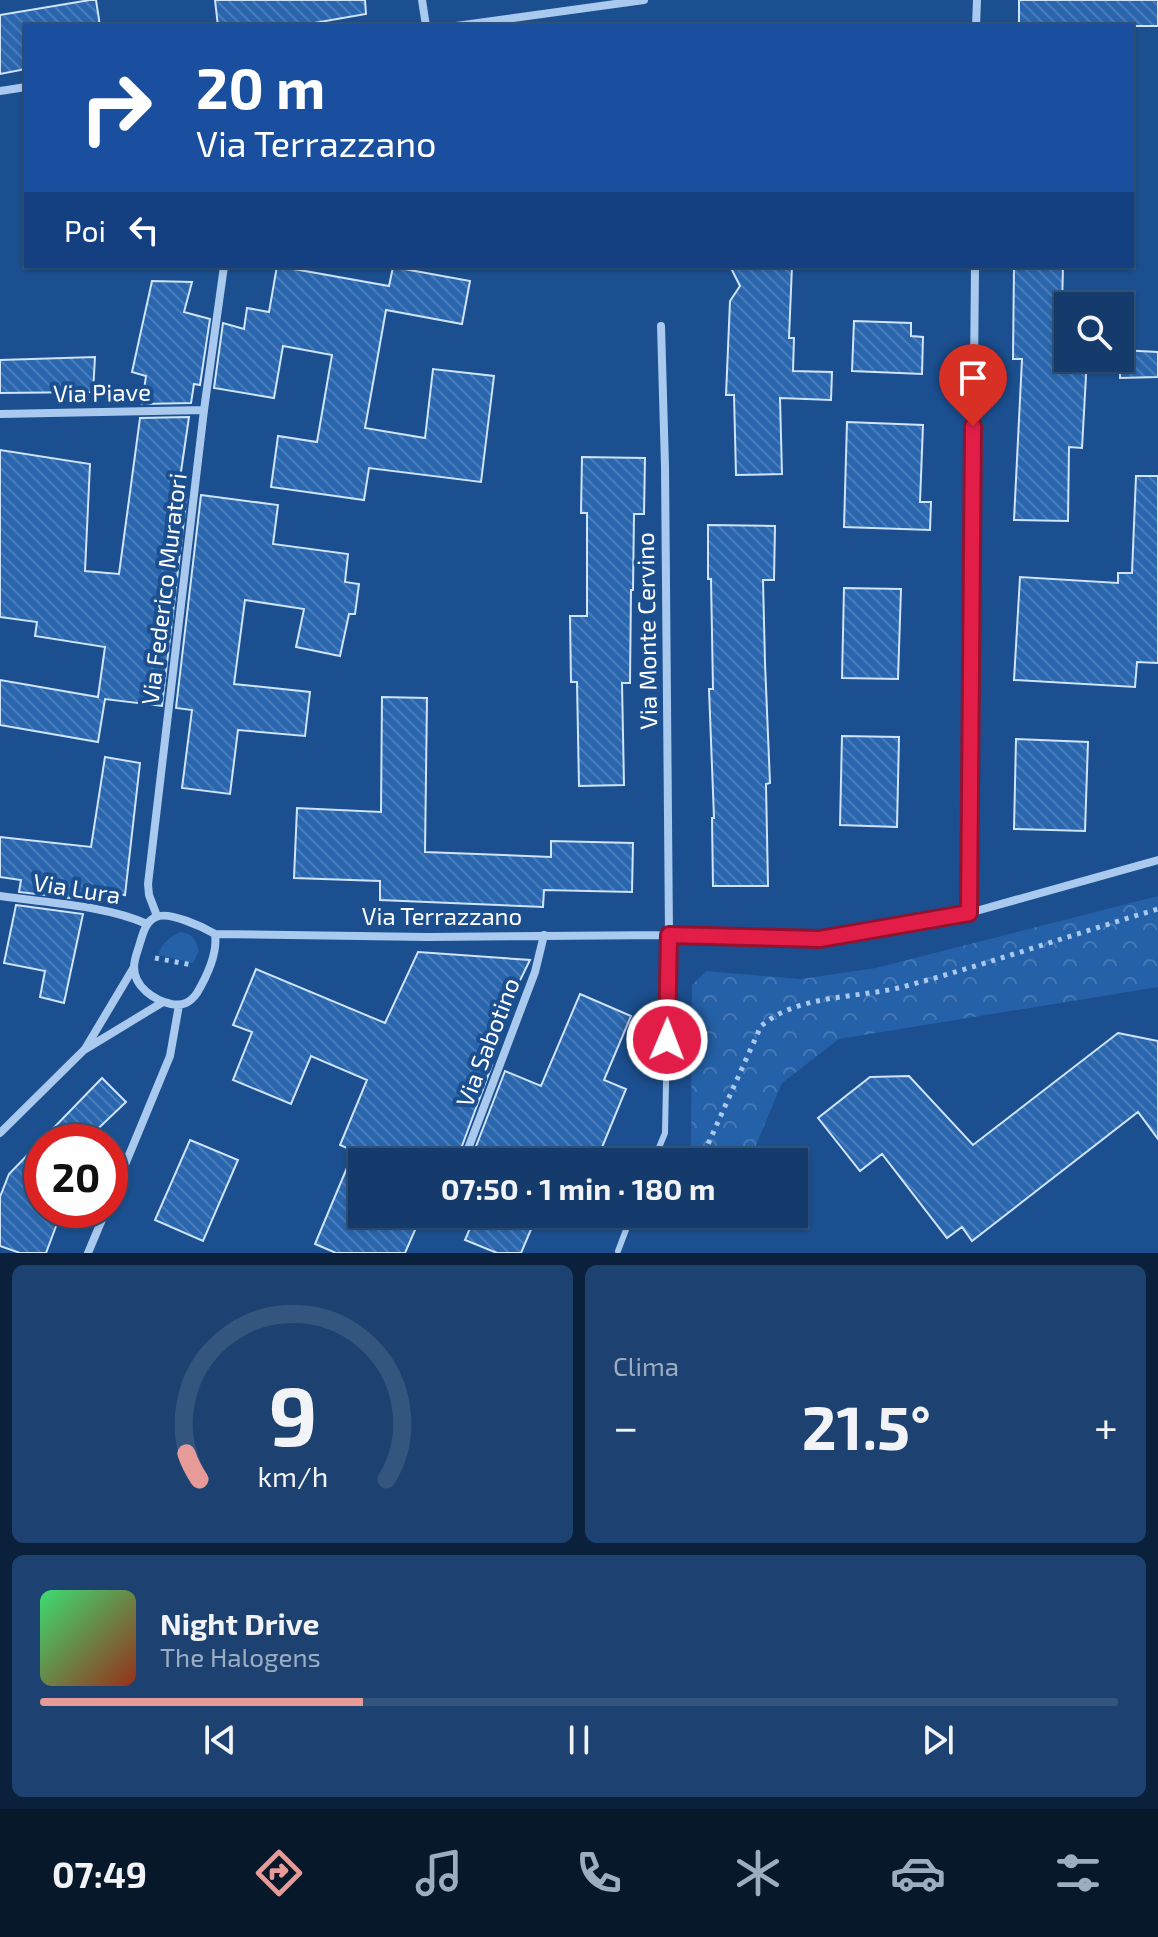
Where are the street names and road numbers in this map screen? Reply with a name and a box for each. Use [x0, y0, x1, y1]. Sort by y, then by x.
street label: Via Piave [53, 377, 151, 407]
street label: Via Federico Muratori [134, 472, 192, 706]
street label: Via Monte Cervino [630, 532, 662, 730]
street label: Via Lura [31, 867, 123, 909]
street label: Via Terrazzano [362, 901, 522, 930]
street label: Via Sabotino [449, 973, 525, 1111]

